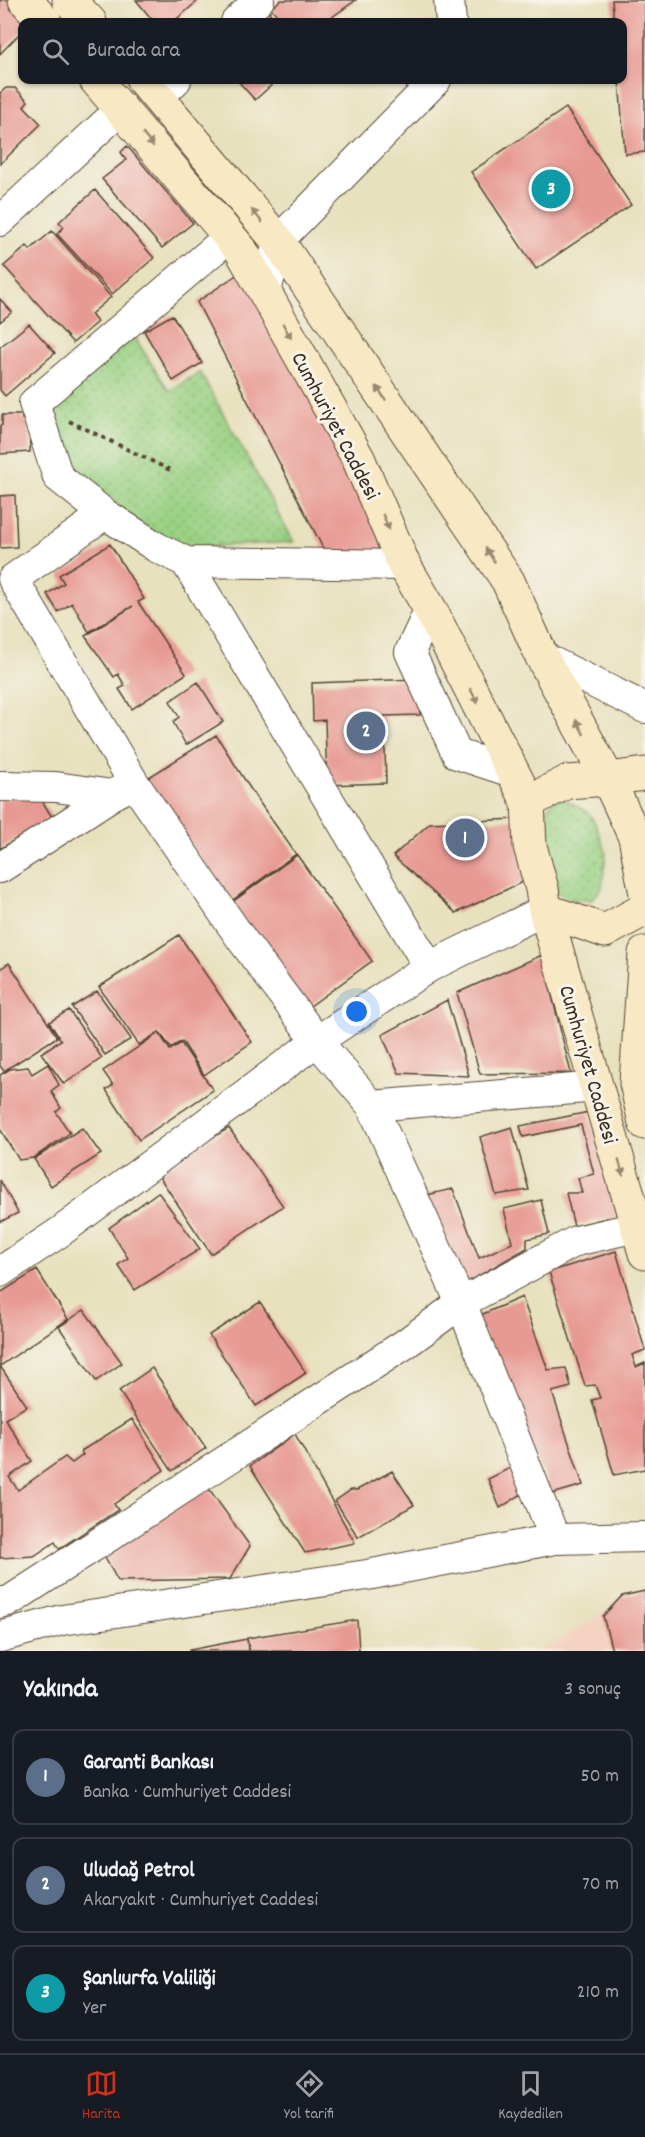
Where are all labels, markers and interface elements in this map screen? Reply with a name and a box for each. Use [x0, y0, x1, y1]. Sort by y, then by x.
search box [18, 18, 627, 84]
icon: search [39, 35, 72, 68]
text: Burada ara [87, 36, 180, 67]
one-way arrow [142, 132, 155, 148]
pin: 3 [532, 166, 570, 212]
one-way arrow [251, 208, 264, 224]
one-way arrow [282, 323, 292, 340]
street label: Cumhuriyet Caddesi [282, 347, 386, 506]
one-way arrow [376, 385, 387, 401]
one-way arrow [381, 514, 391, 532]
one-way arrow [484, 547, 496, 563]
one-way arrow [469, 688, 479, 705]
pin: 2 [346, 708, 386, 754]
one-way arrow [575, 719, 585, 736]
pin: 1 [446, 816, 484, 860]
street label: Cumhuriyet Caddesi [549, 982, 624, 1148]
your location [342, 997, 371, 1026]
one-way arrow [616, 1159, 626, 1177]
text: Yakında [24, 1672, 98, 1709]
text: 3 sonuç [564, 1676, 621, 1704]
text: Garanti Bankası [83, 1748, 214, 1779]
text: 1 [43, 1763, 48, 1791]
text: 50 m [581, 1763, 619, 1791]
text: Banka · Cumhuriyet Caddesi [83, 1779, 291, 1807]
text: Uludağ Petrol [83, 1856, 195, 1887]
text: 2 [41, 1871, 50, 1899]
text: 70 m [582, 1871, 619, 1899]
text: Akaryakıt · Cumhuriyet Caddesi [83, 1887, 318, 1915]
text: Şanlıurfa Valiliği [83, 1964, 216, 1995]
text: 3 [41, 1979, 50, 2007]
text: 210 m [577, 1979, 619, 2007]
text: Yer [83, 1995, 107, 2023]
tab: Harita [82, 2067, 120, 2126]
tab: Yol tarifi [284, 2067, 334, 2126]
tab: Kaydedilen [498, 2067, 563, 2126]

